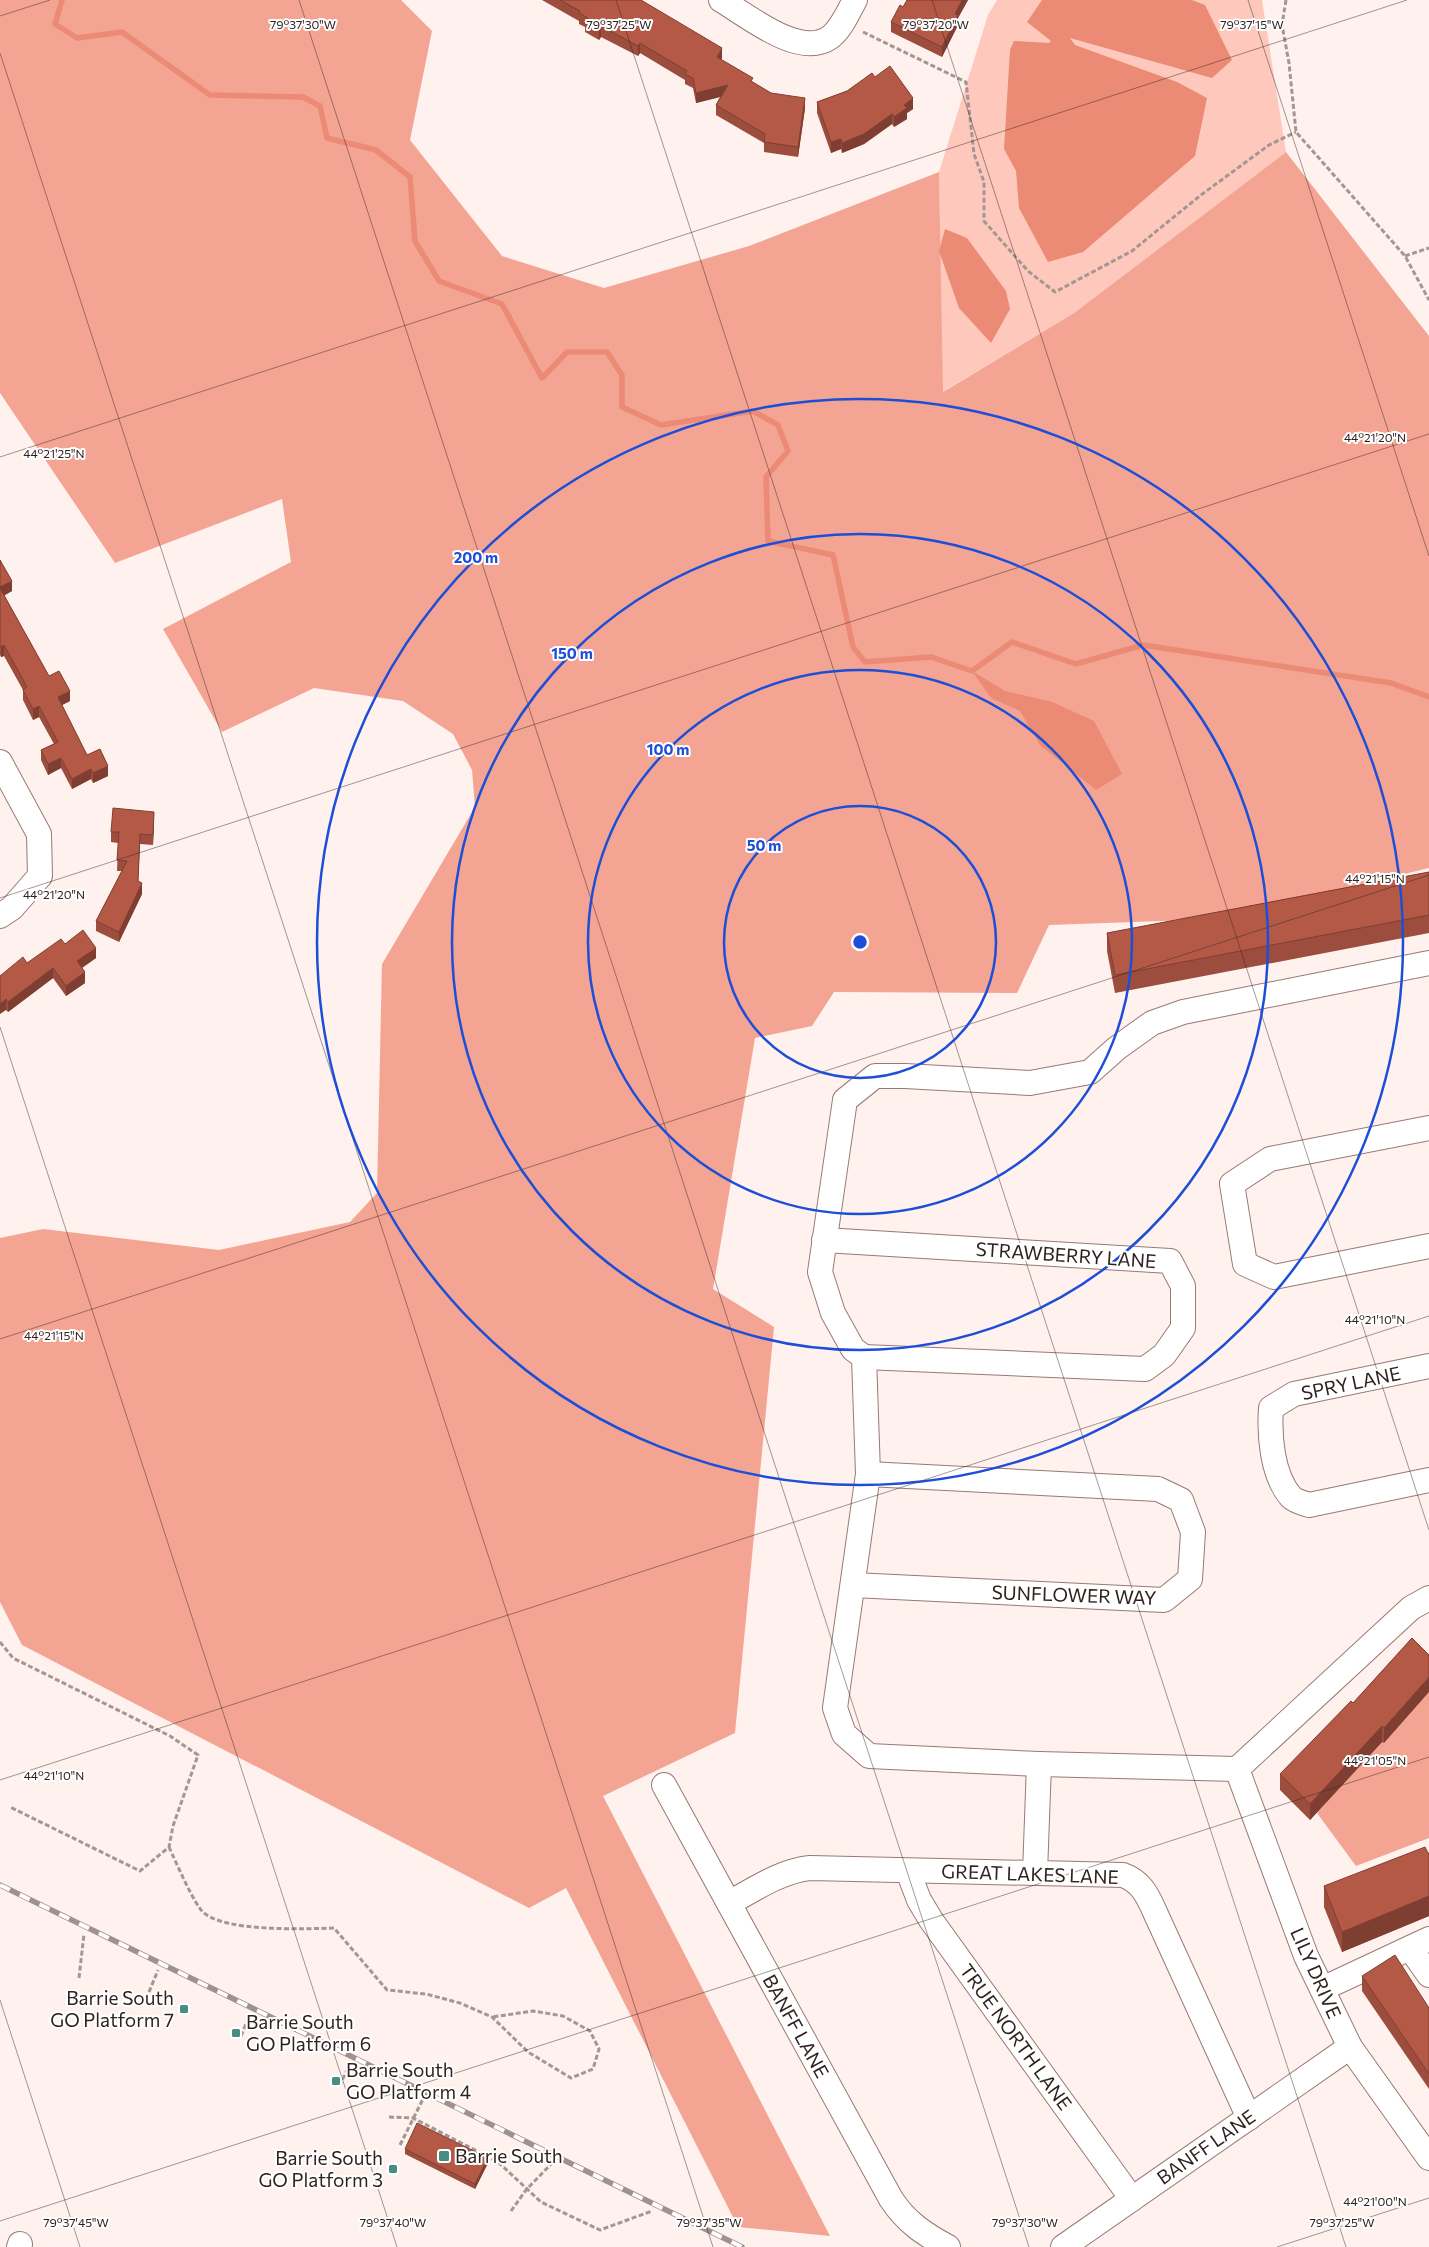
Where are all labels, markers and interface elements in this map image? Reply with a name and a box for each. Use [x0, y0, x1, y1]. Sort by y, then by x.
text: 79°37'30"W [270, 17, 336, 31]
text: 79°37'25"W [586, 17, 652, 31]
text: 79°37'20"W [903, 17, 969, 31]
text: 79°37'15"W [1220, 17, 1284, 31]
text: 44°21'20"N [1344, 430, 1406, 444]
text: 44°21'25"N [23, 446, 85, 460]
text: 200 m [454, 548, 498, 566]
text: 150 m [551, 644, 593, 662]
text: 100 m [647, 740, 689, 758]
text: 50 m [747, 836, 781, 854]
text: 44°21'15"N [1345, 871, 1405, 885]
text: 44°21'20"N [23, 887, 85, 901]
centre of rings [851, 933, 869, 951]
street label: STRAWBERRY LANE [975, 1237, 1157, 1272]
text: 44°21'10"N [1345, 1312, 1405, 1326]
text: 44°21'15"N [24, 1328, 84, 1342]
street label: SPRY LANE [1299, 1361, 1403, 1404]
street label: SUNFLOWER WAY [991, 1580, 1157, 1609]
text: 44°21'05"N [1344, 1753, 1406, 1767]
text: 44°21'10"N [24, 1768, 84, 1782]
street label: GREAT LAKES LANE [941, 1859, 1119, 1888]
street label: LILY DRIVE [1286, 1924, 1347, 2022]
street label: TRUE NORTH LANE [956, 1959, 1077, 2114]
street label: BANFF LANE [759, 1970, 834, 2081]
place label: Barrie South GO Platform 7 [50, 1986, 174, 2031]
marker: Barrie South GO Platform 7 [178, 2003, 190, 2015]
place label: Barrie South GO Platform 6 [246, 2010, 371, 2055]
marker: Barrie South GO Platform 6 [230, 2027, 242, 2039]
place label: Barrie South GO Platform 4 [346, 2058, 471, 2103]
marker: Barrie South GO Platform 4 [330, 2075, 342, 2087]
street label: BANFF LANE [1152, 2104, 1259, 2189]
place label: Barrie South [455, 2144, 563, 2167]
place label: Barrie South GO Platform 3 [258, 2146, 383, 2191]
marker: Barrie South [437, 2149, 451, 2163]
marker: Barrie South GO Platform 3 [387, 2163, 399, 2175]
text: 44°21'00"N [1343, 2194, 1407, 2208]
text: 79°37'45"W [43, 2215, 109, 2229]
text: 79°37'40"W [360, 2215, 426, 2229]
text: 79°37'35"W [676, 2215, 742, 2229]
text: 79°37'30"W [992, 2215, 1058, 2229]
text: 79°37'25"W [1309, 2215, 1375, 2229]

